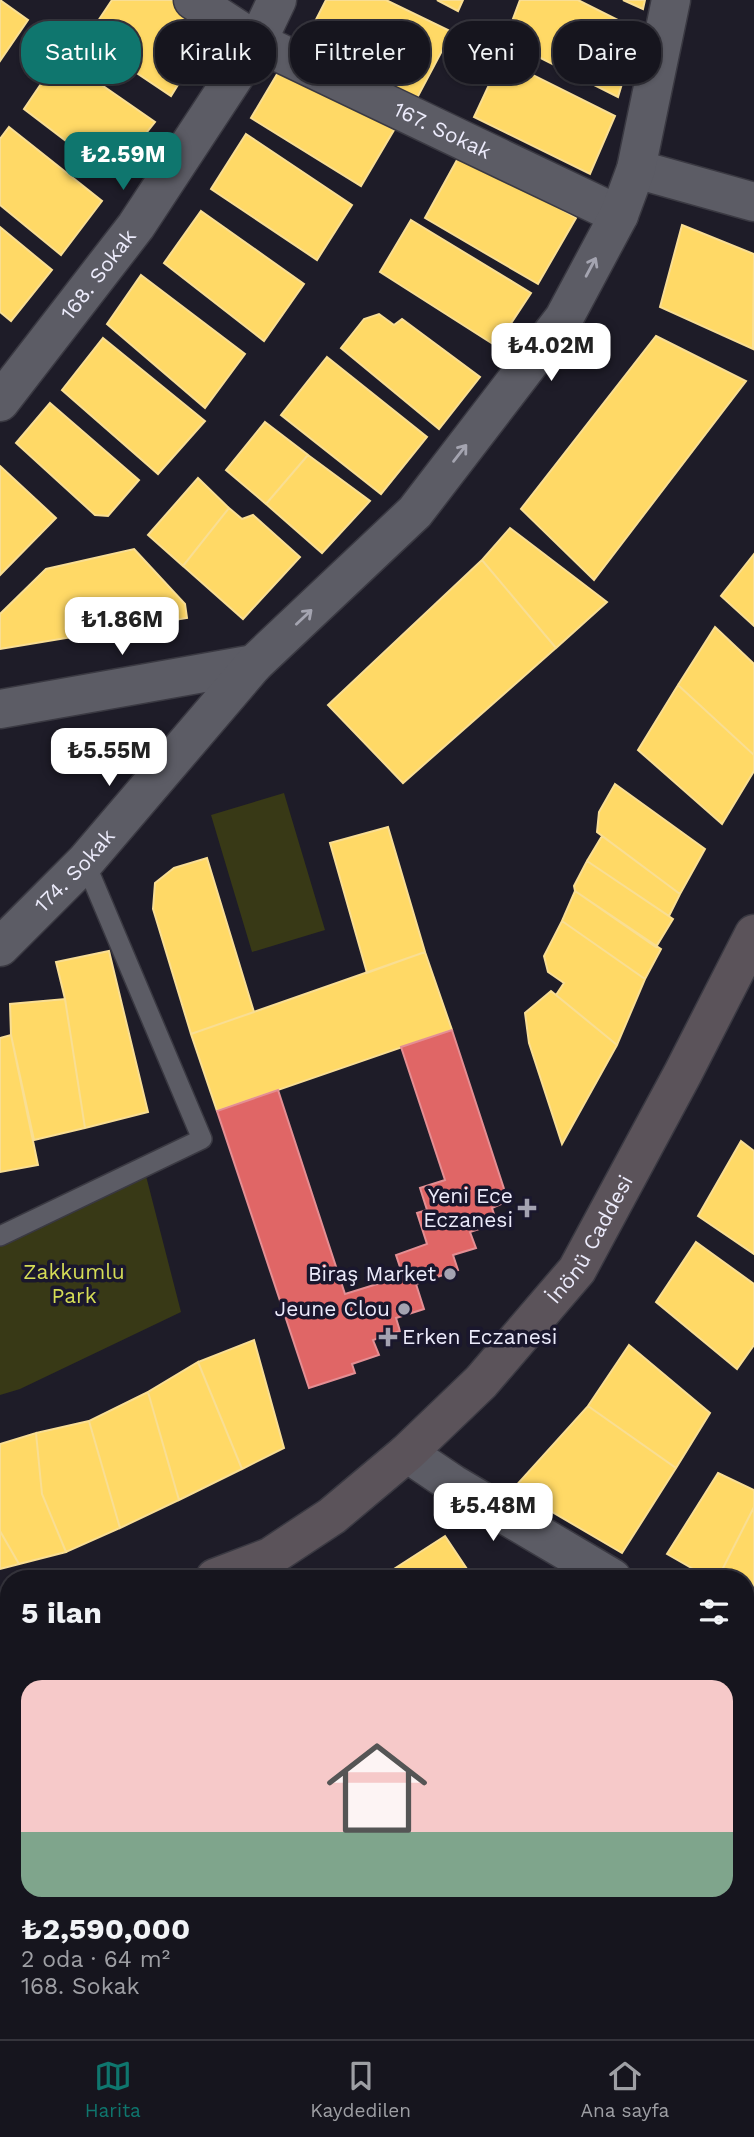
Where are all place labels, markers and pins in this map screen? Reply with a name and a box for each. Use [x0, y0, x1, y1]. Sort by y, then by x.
pin: ₺2.59M [66, 132, 180, 192]
pin: ₺4.02M [494, 324, 608, 383]
pin: ₺1.86M [65, 598, 179, 657]
pin: ₺5.55M [52, 728, 166, 788]
place label: Yeni Ece Eczanesi [423, 1183, 513, 1232]
marker: Yeni Ece Eczanesi [519, 1200, 535, 1216]
place label: Biraş Market [308, 1261, 436, 1286]
marker: Biraş Market [442, 1266, 458, 1282]
place label: Jeune Clou [275, 1296, 390, 1321]
marker: Jeune Clou [396, 1301, 412, 1317]
place label: Erken Eczanesi [402, 1324, 557, 1349]
marker: Erken Eczanesi [380, 1329, 396, 1345]
pin: ₺5.48M [436, 1484, 550, 1543]

